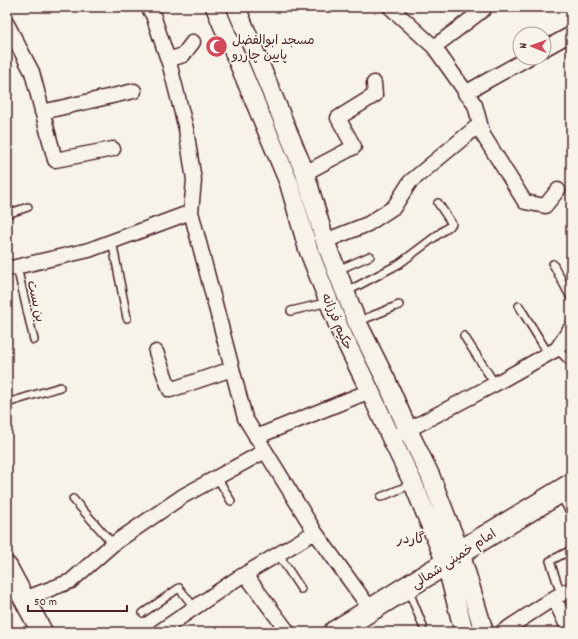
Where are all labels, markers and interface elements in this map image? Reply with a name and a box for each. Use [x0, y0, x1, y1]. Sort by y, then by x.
north arrow [512, 26, 552, 66]
place label: مسجد ابوالفضل پایین چاررو [231, 32, 315, 66]
mosque icon: مسجد ابوالفضل پایین چاررو [204, 33, 230, 59]
text: N [516, 42, 532, 49]
street label: بن بست [21, 279, 49, 324]
street label: حکیم فرزانه [315, 291, 356, 354]
street label: امام خمینی شمالی [408, 525, 501, 595]
district label: گاردر [396, 530, 425, 550]
scale bar [28, 587, 127, 613]
text: 50 m [34, 594, 57, 611]

